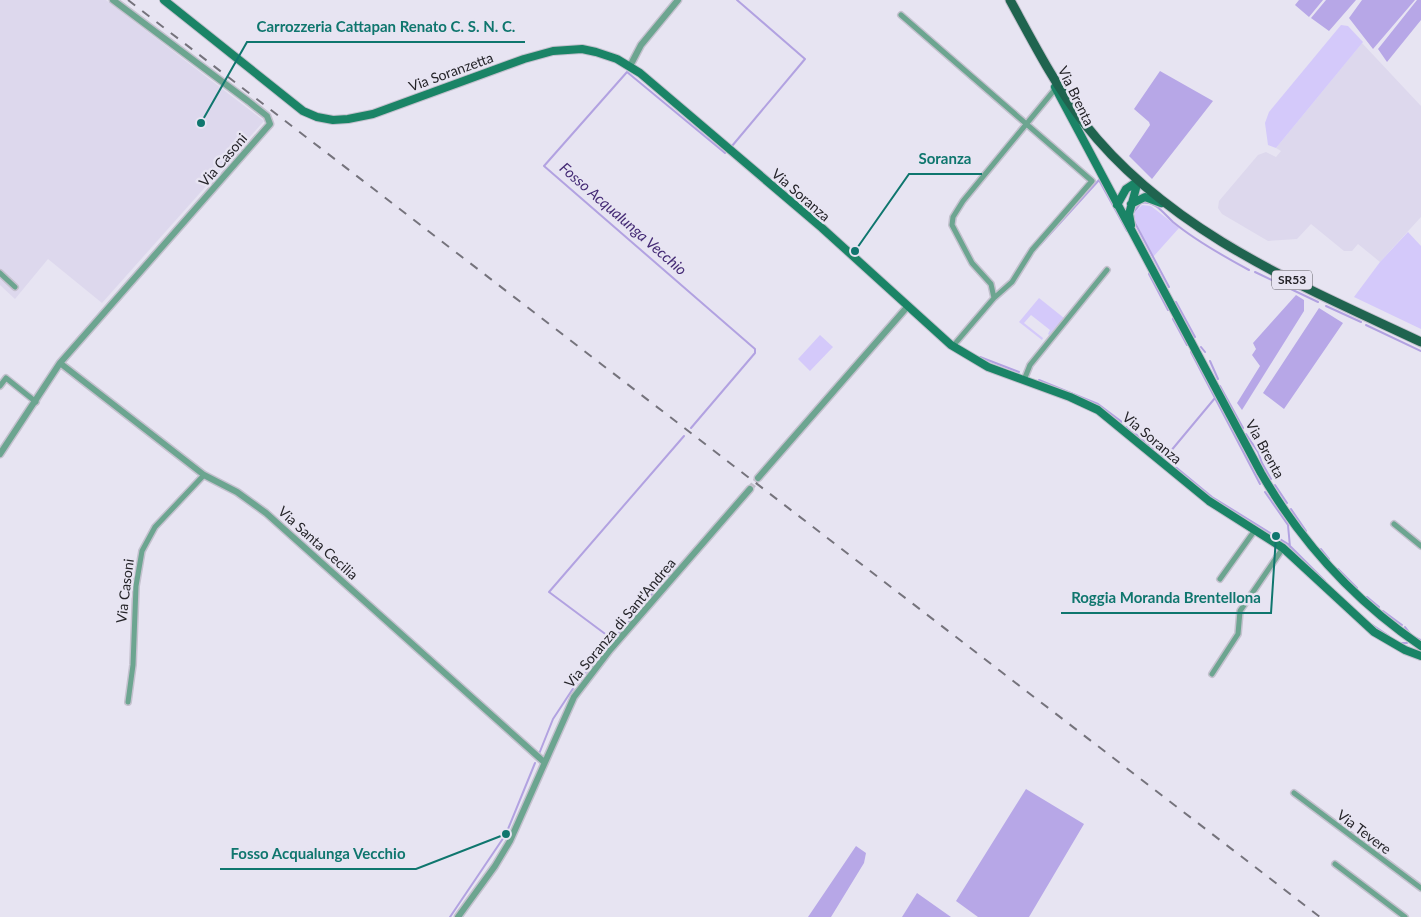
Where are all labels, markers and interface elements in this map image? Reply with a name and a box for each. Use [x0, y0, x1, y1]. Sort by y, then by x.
callout: Carrozzeria Cattapan Renato C. S. N. C. [247, 12, 525, 42]
text: Carrozzeria Cattapan Renato C. S. N. C. [257, 17, 515, 35]
street label: Via Soranzetta [406, 48, 495, 95]
street label: Via Brenta [1055, 63, 1098, 128]
street label: Via Casoni [195, 130, 250, 190]
callout: Soranza [909, 144, 982, 174]
text: Soranza [919, 149, 971, 167]
water label: Fosso Acqualunga Vecchio [556, 158, 691, 278]
street label: Via Soranza [769, 165, 834, 225]
road number: SR53 [1272, 270, 1312, 290]
street label: Via Soranza [1119, 408, 1185, 467]
street label: Via Brenta [1242, 417, 1288, 481]
street label: Via Santa Cecilia [275, 502, 362, 583]
street label: Via Soranza di Sant'Andrea [560, 554, 679, 691]
street label: Via Casoni [112, 558, 137, 624]
callout: Roggia Moranda Brentellona [1061, 583, 1271, 613]
text: Roggia Moranda Brentellona [1071, 588, 1261, 606]
street label: Via Tevere [1334, 806, 1395, 857]
callout: Fosso Acqualunga Vecchio [220, 839, 416, 869]
text: Fosso Acqualunga Vecchio [230, 844, 406, 862]

